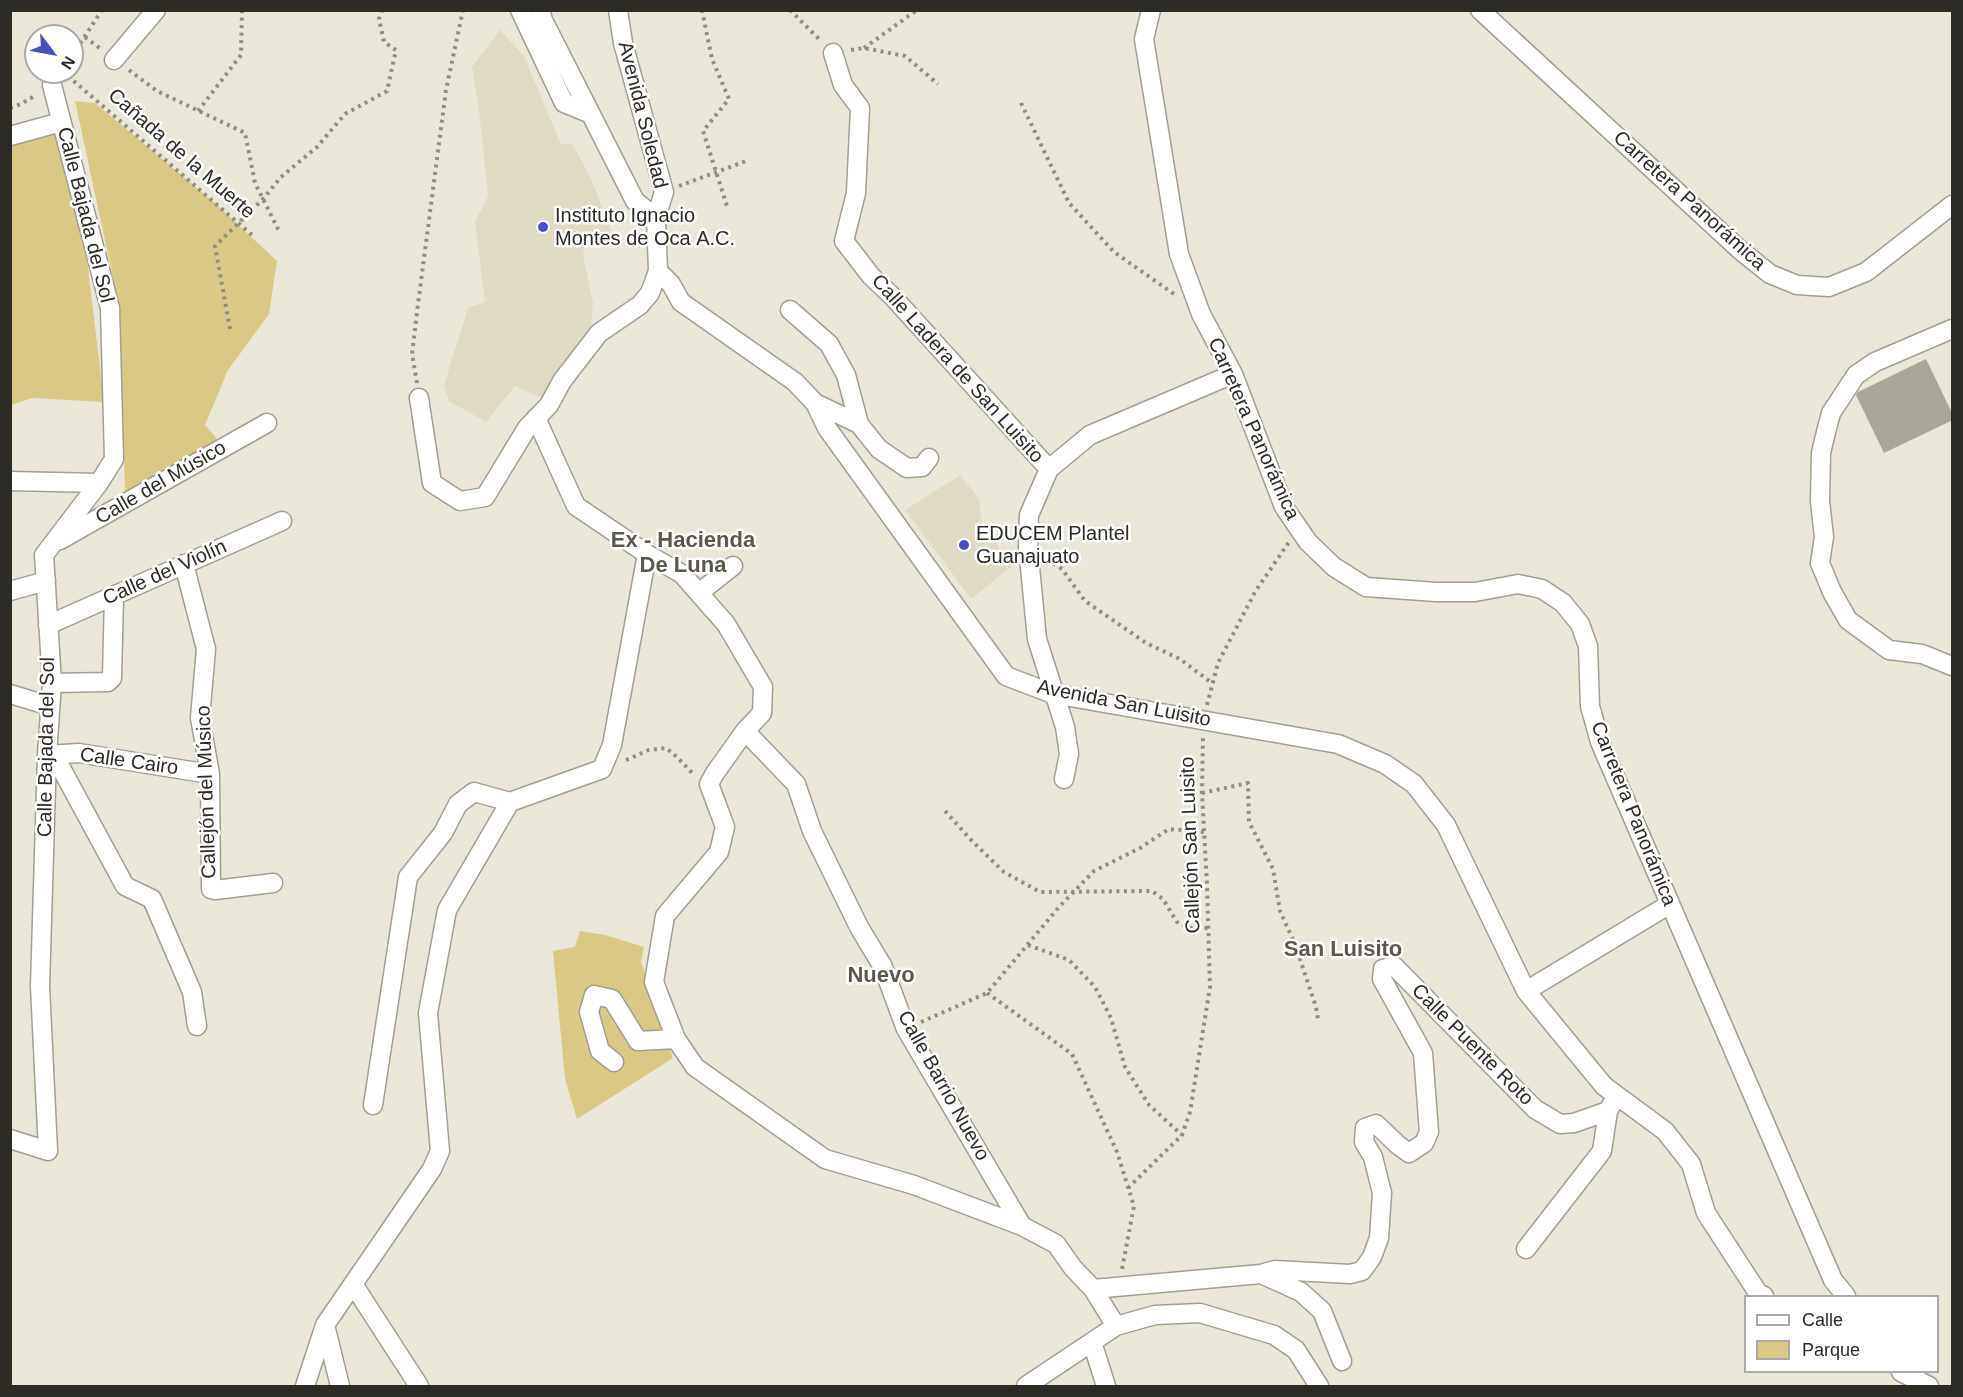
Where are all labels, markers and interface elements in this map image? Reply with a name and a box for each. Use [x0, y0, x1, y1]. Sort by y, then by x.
north arrow [24, 24, 84, 84]
street label: Avenida Soledad [612, 39, 672, 191]
text: N [58, 53, 78, 72]
street label: Cañada de la Muerte [103, 84, 259, 224]
street label: Calle Bajada del Sol [52, 125, 118, 305]
street label: Carretera Panorámica [1608, 126, 1770, 276]
place label: Instituto Ignacio Montes de Oca A.C. [555, 204, 735, 251]
marker: Instituto Ignacio Montes de Oca A.C. [536, 220, 550, 234]
street label: Calle Ladera de San Luisito [866, 270, 1048, 468]
street label: Carretera Panorámica [1202, 334, 1304, 524]
street label: Calle del Músico [91, 436, 231, 530]
place label: EDUCEM Plantel Guanajuato [976, 522, 1129, 569]
district label: Ex - Hacienda De Luna [611, 528, 755, 580]
street label: Calle del Violín [99, 535, 231, 611]
marker: EDUCEM Plantel Guanajuato [957, 538, 971, 552]
street label: Calle Bajada del Sol [33, 657, 61, 837]
street label: Avenida San Luisito [1035, 675, 1213, 733]
street label: Callejón del Músico [192, 705, 222, 879]
street label: Carretera Panorámica [1585, 718, 1681, 910]
street label: Calle Cairo [78, 743, 180, 781]
street label: Callejón San Luisito [1176, 756, 1206, 934]
district label: San Luisito [1284, 937, 1402, 963]
district label: Nuevo [847, 963, 915, 989]
street label: Calle Puente Roto [1406, 979, 1538, 1111]
street label: Calle Barrio Nuevo [892, 1007, 994, 1165]
legend [1744, 1295, 1939, 1373]
text: Calle [1802, 1310, 1843, 1330]
text: Parque [1802, 1340, 1860, 1360]

